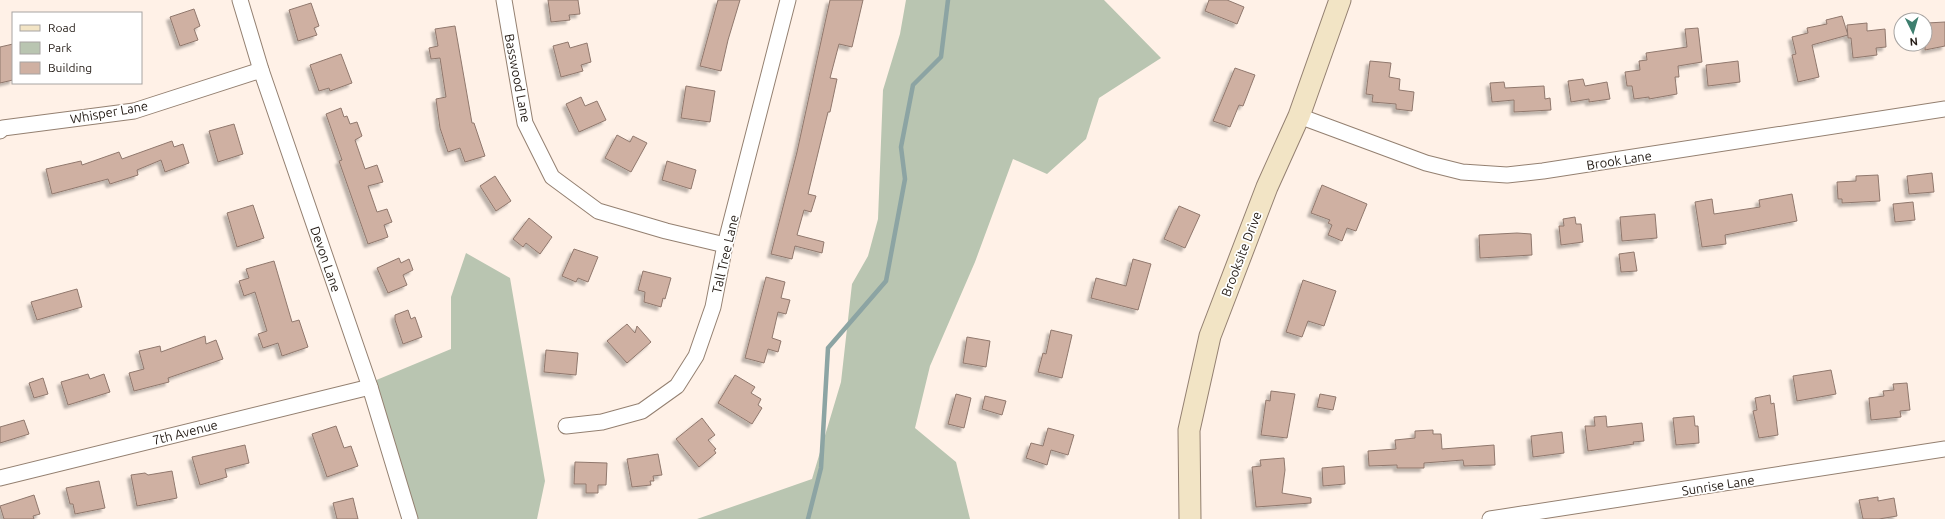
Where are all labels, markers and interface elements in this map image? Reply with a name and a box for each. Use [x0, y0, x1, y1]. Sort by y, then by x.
legend [12, 12, 142, 84]
north arrow [1893, 12, 1933, 52]
text: Road [48, 21, 76, 34]
street label: Basswood Lane [503, 32, 533, 124]
text: N [1909, 36, 1918, 48]
text: Park [48, 41, 72, 54]
text: Building [48, 61, 92, 74]
street label: Whisper Lane [69, 98, 149, 126]
street label: Brook Lane [1585, 148, 1653, 172]
street label: Brooksite Drive [1218, 210, 1264, 298]
street label: Tall Tree Lane [709, 213, 741, 295]
street label: Devon Lane [308, 224, 344, 294]
street label: 7th Avenue [151, 417, 219, 447]
street label: Sunrise Lane [1681, 472, 1755, 498]

